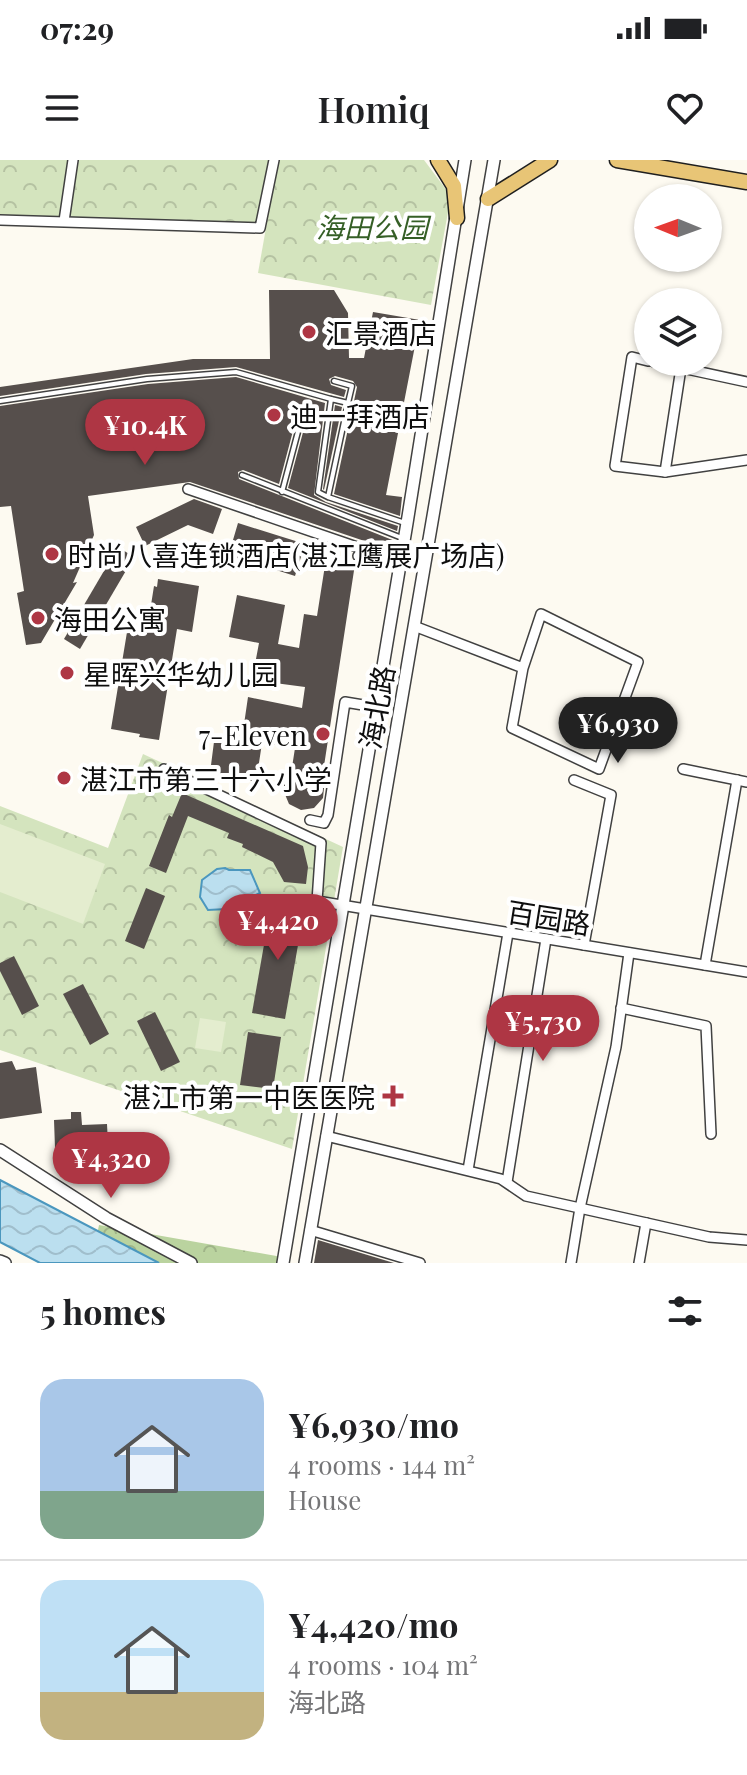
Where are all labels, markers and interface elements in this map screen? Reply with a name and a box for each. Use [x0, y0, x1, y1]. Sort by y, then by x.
text: 07:29 [40, 8, 114, 48]
text: Homiq [317, 84, 430, 132]
icon: menu [40, 86, 84, 130]
icon: heart [663, 86, 707, 130]
north arrow [634, 184, 722, 272]
map controls [634, 184, 722, 376]
park label: 海田公园 [316, 208, 432, 245]
button: layers [634, 288, 722, 376]
place label: 汇景酒店 [325, 314, 437, 351]
marker: 汇景酒店 [300, 323, 318, 341]
place label: 迪一拜酒店 [290, 397, 430, 434]
pin: ¥10.4K [80, 399, 210, 467]
marker: 迪一拜酒店 [265, 406, 283, 424]
text: ¥10.4K [103, 407, 187, 442]
place label: 时尚八喜连锁酒店(湛江鹰展广场店) [68, 536, 504, 573]
marker: 时尚八喜连锁酒店(湛江鹰展广场店) [43, 545, 61, 563]
place label: 海田公寓 [54, 600, 166, 637]
marker: 海田公寓 [29, 609, 47, 627]
place label: 星晖兴华幼儿园 [83, 655, 279, 692]
street label: 海北路 [350, 662, 402, 752]
marker: 星晖兴华幼儿园 [58, 664, 76, 682]
pin: ¥6,930 [553, 697, 683, 765]
text: ¥6,930 [577, 705, 659, 740]
place label: 7-Eleven [199, 716, 307, 753]
marker: 7-Eleven [314, 725, 332, 743]
place label: 湛江市第三十六小学 [80, 760, 332, 797]
marker: 湛江市第三十六小学 [55, 769, 73, 787]
street label: 百园路 [505, 892, 593, 942]
pin: ¥4,420 [213, 894, 343, 962]
text: ¥4,420 [237, 902, 319, 937]
pin: ¥5,730 [478, 995, 608, 1063]
text: ¥5,730 [504, 1003, 582, 1038]
place label: 湛江市第一中医医院 [123, 1078, 375, 1115]
marker: 湛江市第一中医医院 [382, 1085, 404, 1107]
pin: ¥4,320 [46, 1132, 176, 1200]
text: ¥4,320 [71, 1140, 151, 1175]
text: 5 homes [40, 1288, 166, 1334]
icon: filters [663, 1289, 707, 1333]
text: ¥6,930/mo [288, 1401, 459, 1447]
icon: home [104, 1411, 200, 1507]
text: 4 rooms · 144 m² [288, 1447, 475, 1482]
text: House [288, 1482, 361, 1517]
text: ¥4,420/mo [288, 1601, 458, 1647]
icon: home [104, 1612, 200, 1708]
text: 4 rooms · 104 m² [288, 1647, 478, 1682]
text: 海北路 [288, 1684, 366, 1719]

